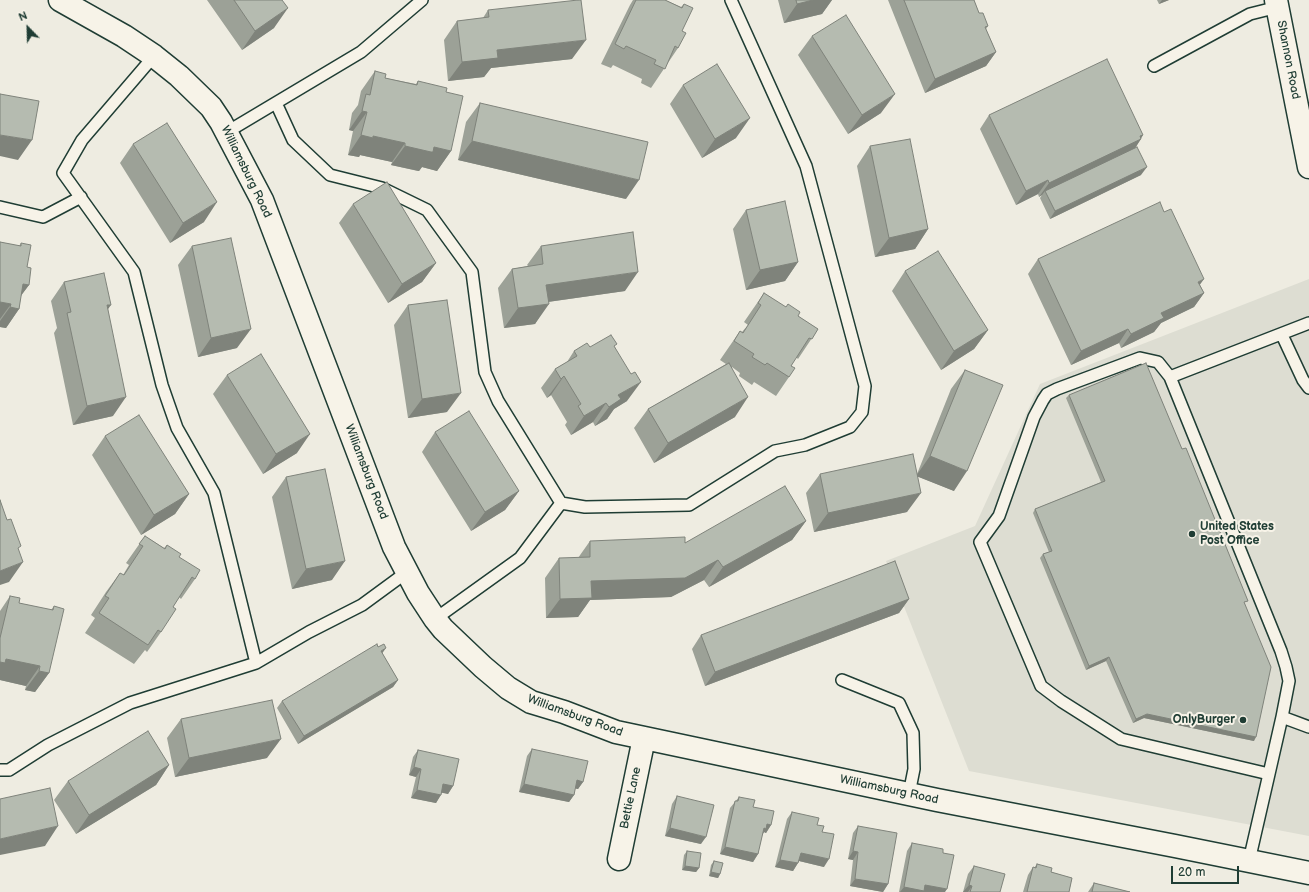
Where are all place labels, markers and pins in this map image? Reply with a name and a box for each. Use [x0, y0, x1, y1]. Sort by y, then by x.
place label: United States Post Office [1200, 520, 1274, 548]
marker: United States Post Office [1187, 529, 1197, 539]
place label: OnlyBurger [1173, 713, 1235, 727]
marker: OnlyBurger [1238, 715, 1248, 725]

